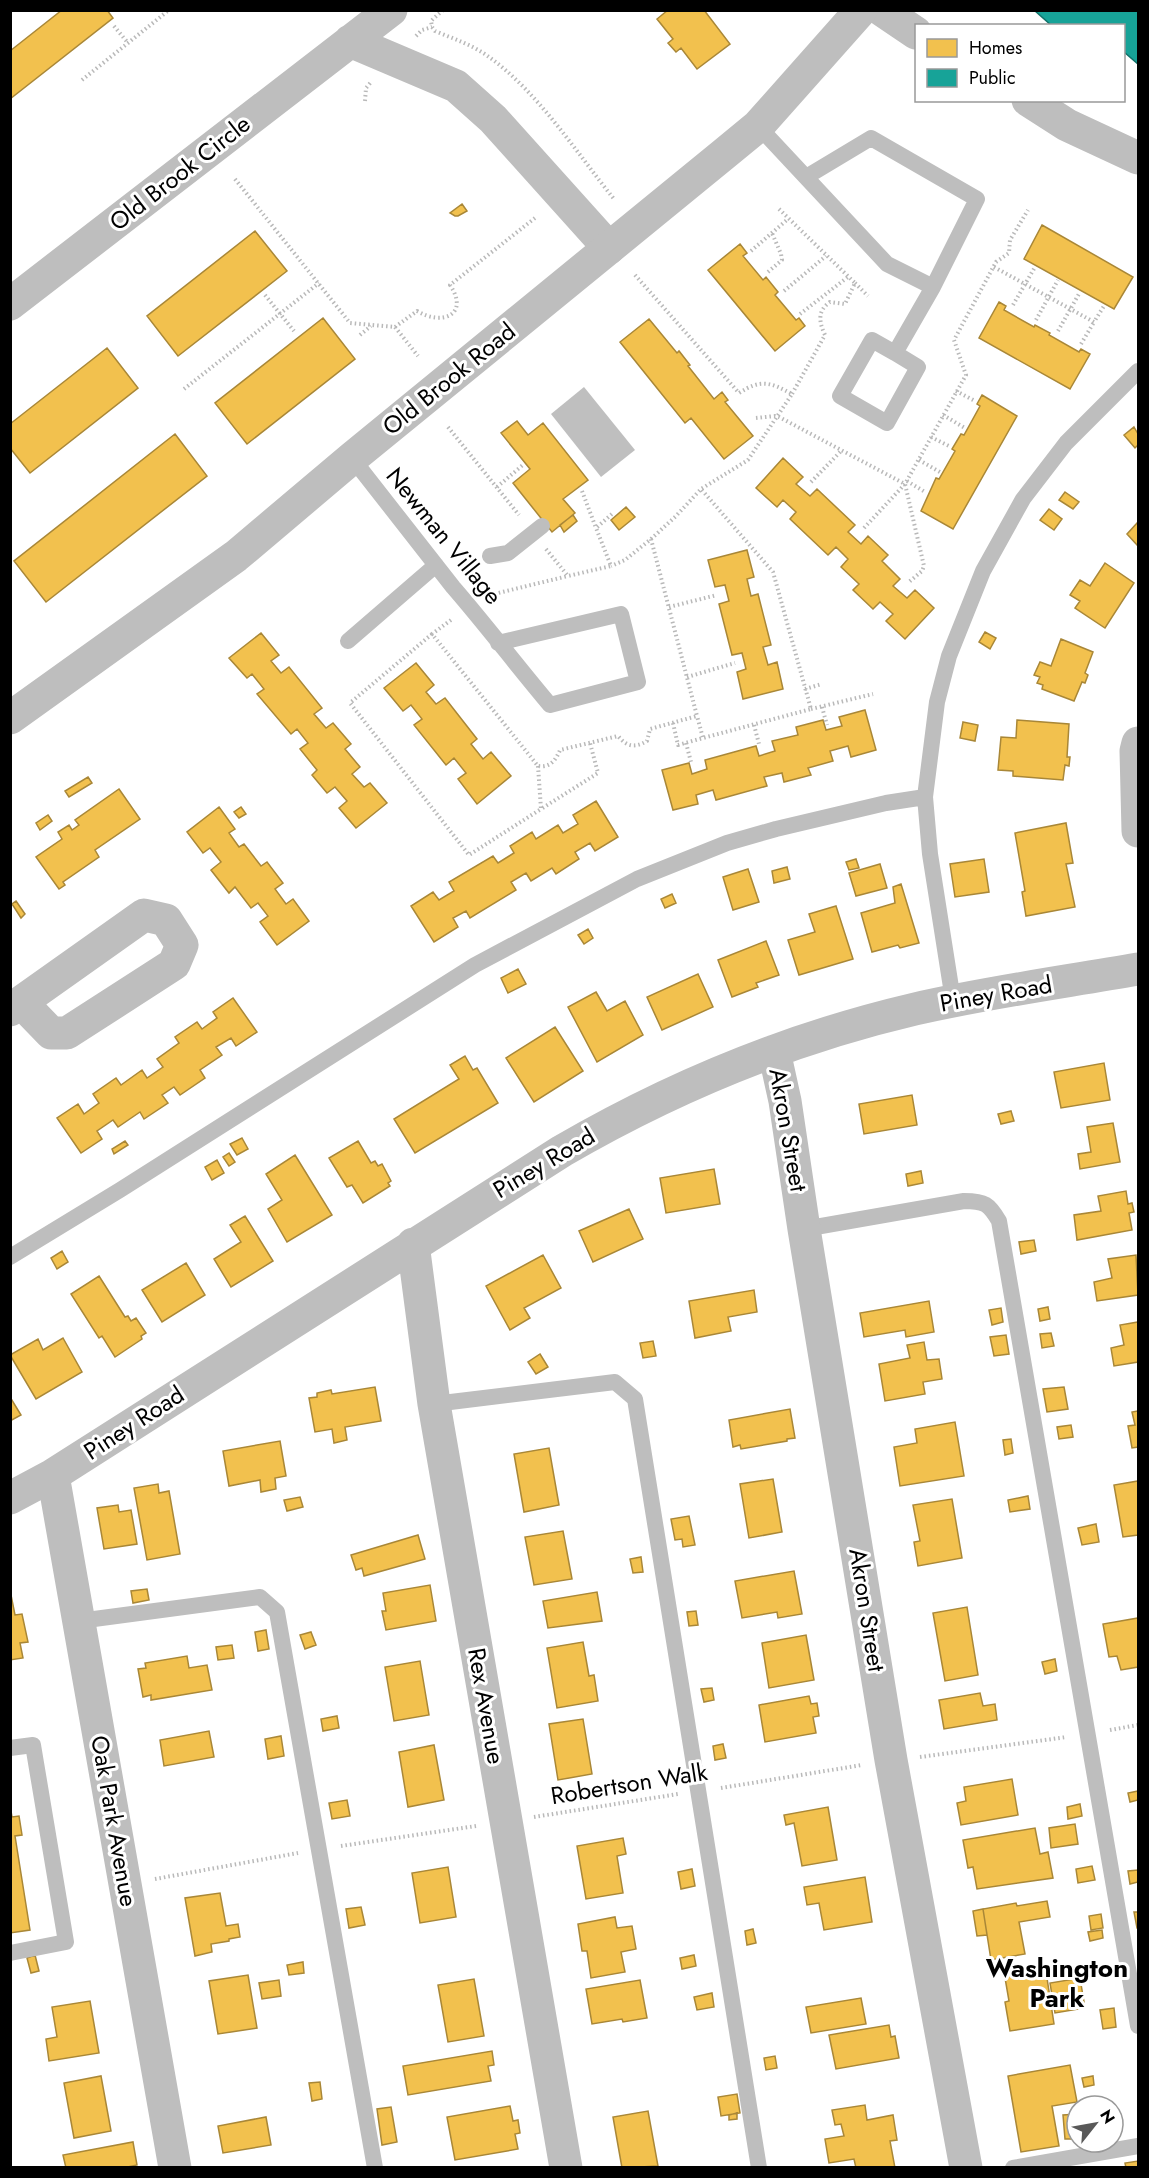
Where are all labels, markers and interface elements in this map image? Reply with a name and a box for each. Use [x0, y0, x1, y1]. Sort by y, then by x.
legend [915, 24, 1125, 102]
text: Homes [969, 35, 1022, 61]
text: Public [969, 65, 1016, 91]
street label: Old Brook Circle [102, 106, 258, 239]
street label: Old Brook Road [375, 314, 523, 443]
street label: Newman Village [378, 460, 511, 612]
street label: Piney Road [937, 966, 1055, 1021]
street label: Akron Street [760, 1066, 817, 1194]
street label: Piney Road [486, 1118, 601, 1207]
street label: Piney Road [77, 1377, 191, 1468]
street label: Akron Street [840, 1546, 895, 1674]
street label: Rex Avenue [459, 1645, 514, 1767]
street label: Oak Park Avenue [82, 1733, 147, 1909]
street label: Robertson Walk [548, 1754, 710, 1813]
district label: Washington Park [986, 1949, 1128, 2017]
north arrow [1065, 2094, 1125, 2154]
text: N [1094, 2105, 1121, 2128]

